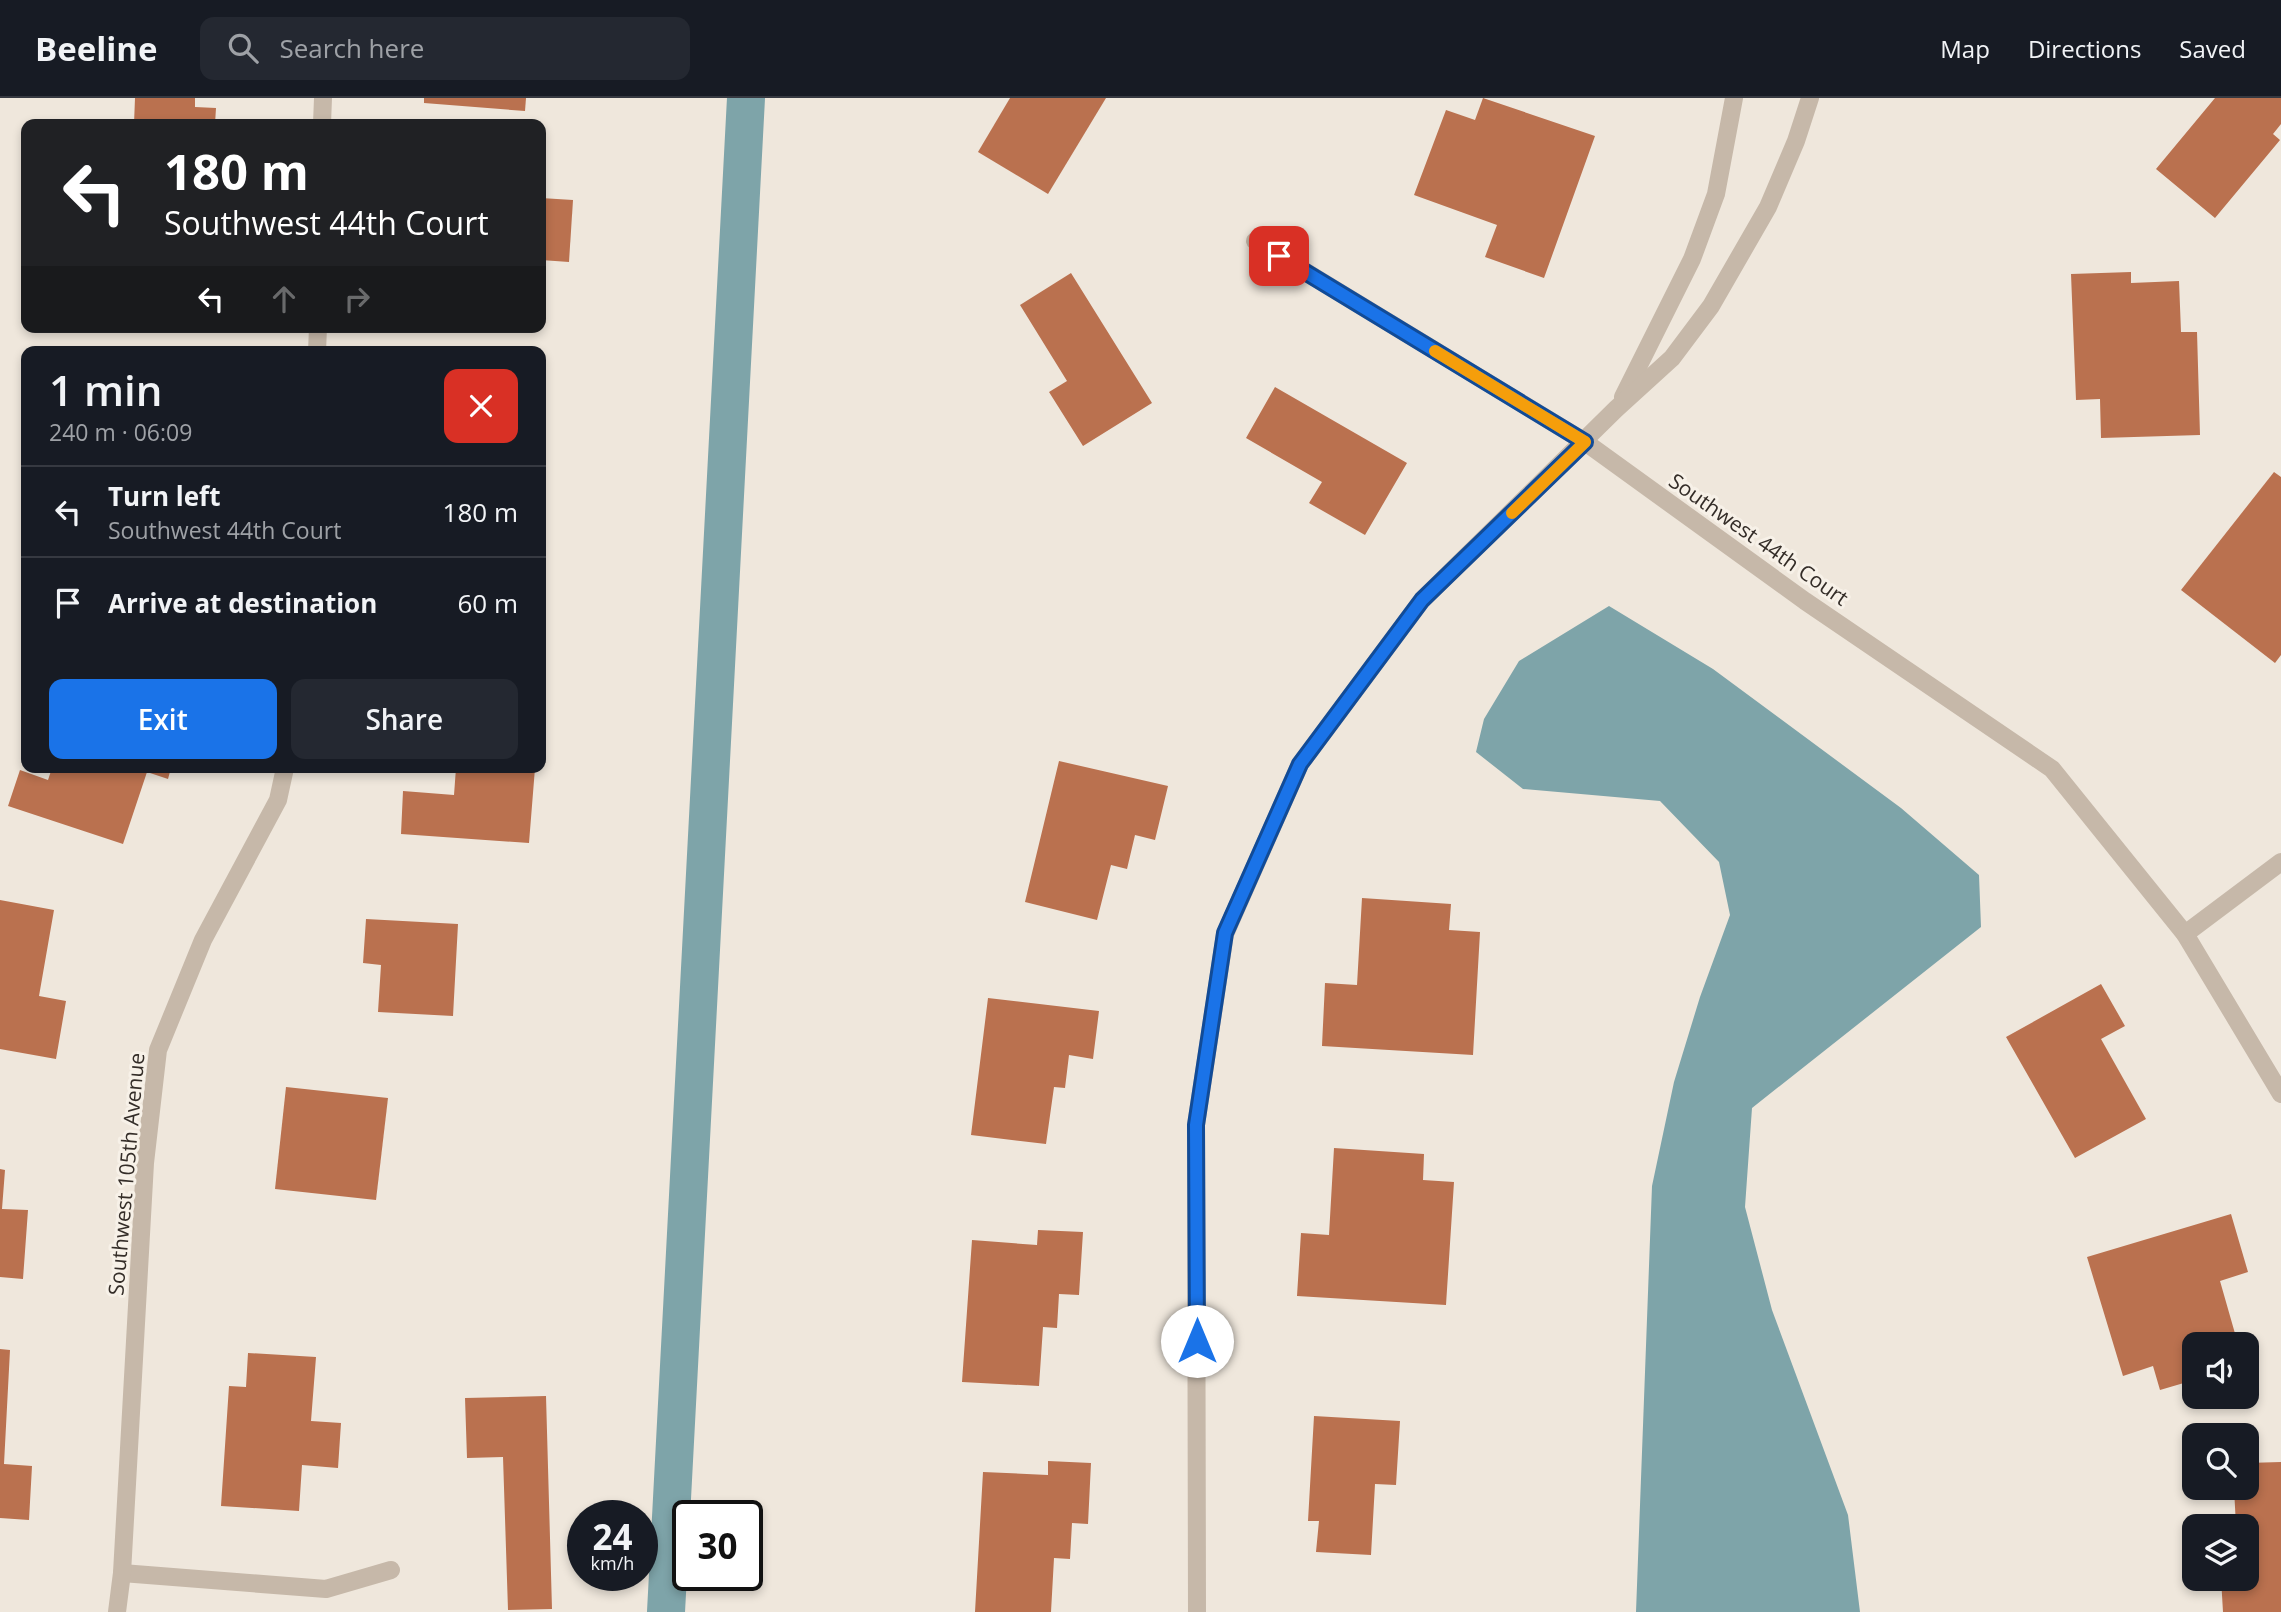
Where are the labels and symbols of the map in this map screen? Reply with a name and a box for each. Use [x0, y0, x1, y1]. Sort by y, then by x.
pin [1249, 226, 1309, 286]
street label: Southwest 44th Court [1664, 466, 1854, 612]
street label: Southwest 105th Avenue [101, 1052, 151, 1296]
position arrow [1160, 1304, 1234, 1378]
speed limit sign: 30 [672, 1500, 763, 1591]

